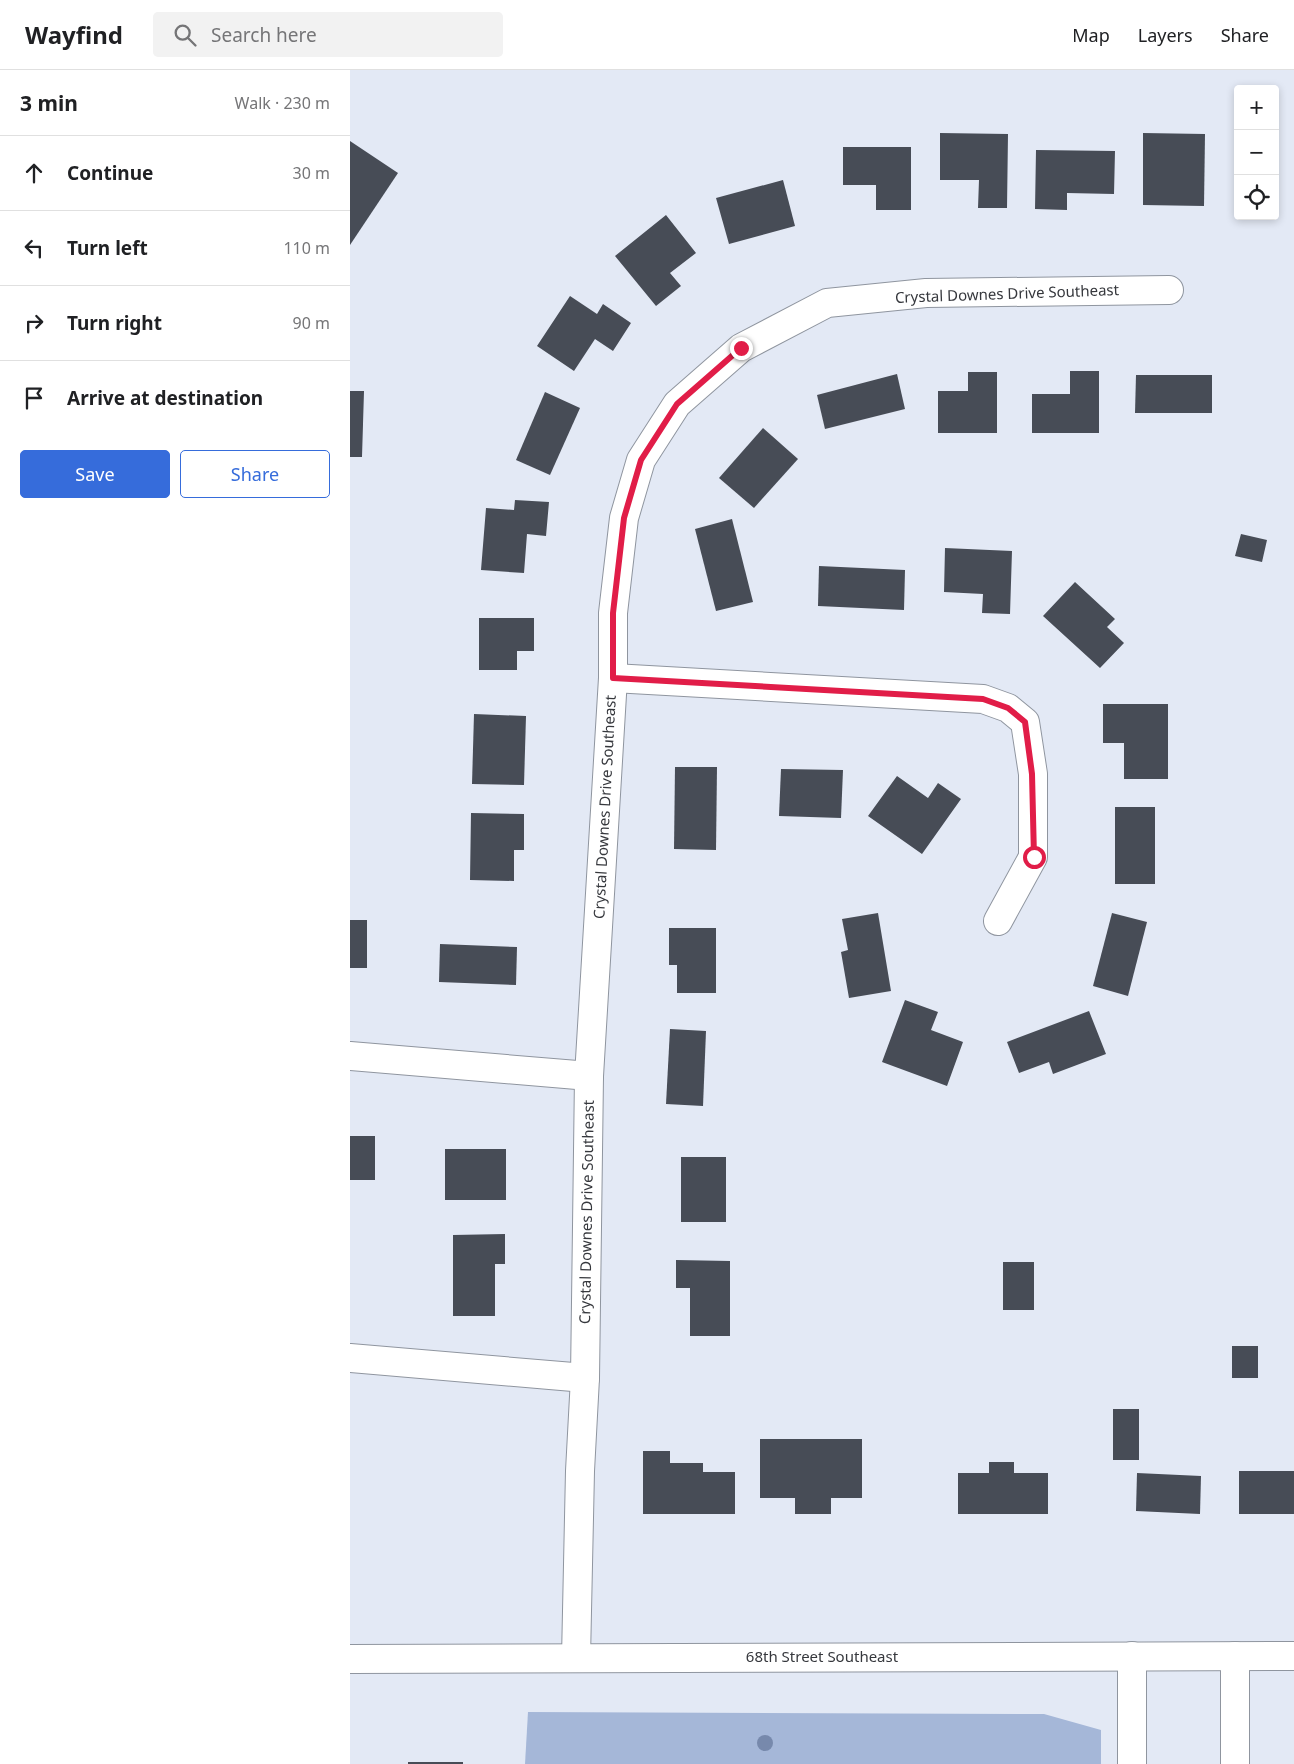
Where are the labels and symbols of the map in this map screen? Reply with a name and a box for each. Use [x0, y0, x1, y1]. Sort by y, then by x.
street label: Crystal Downes Drive Southeast [895, 279, 1120, 307]
route end [730, 337, 753, 360]
street label: Crystal Downes Drive Southeast [588, 694, 620, 919]
route start [1023, 846, 1046, 869]
street label: Crystal Downes Drive Southeast [574, 1099, 598, 1324]
street label: 68th Street Southeast [746, 1646, 899, 1666]

